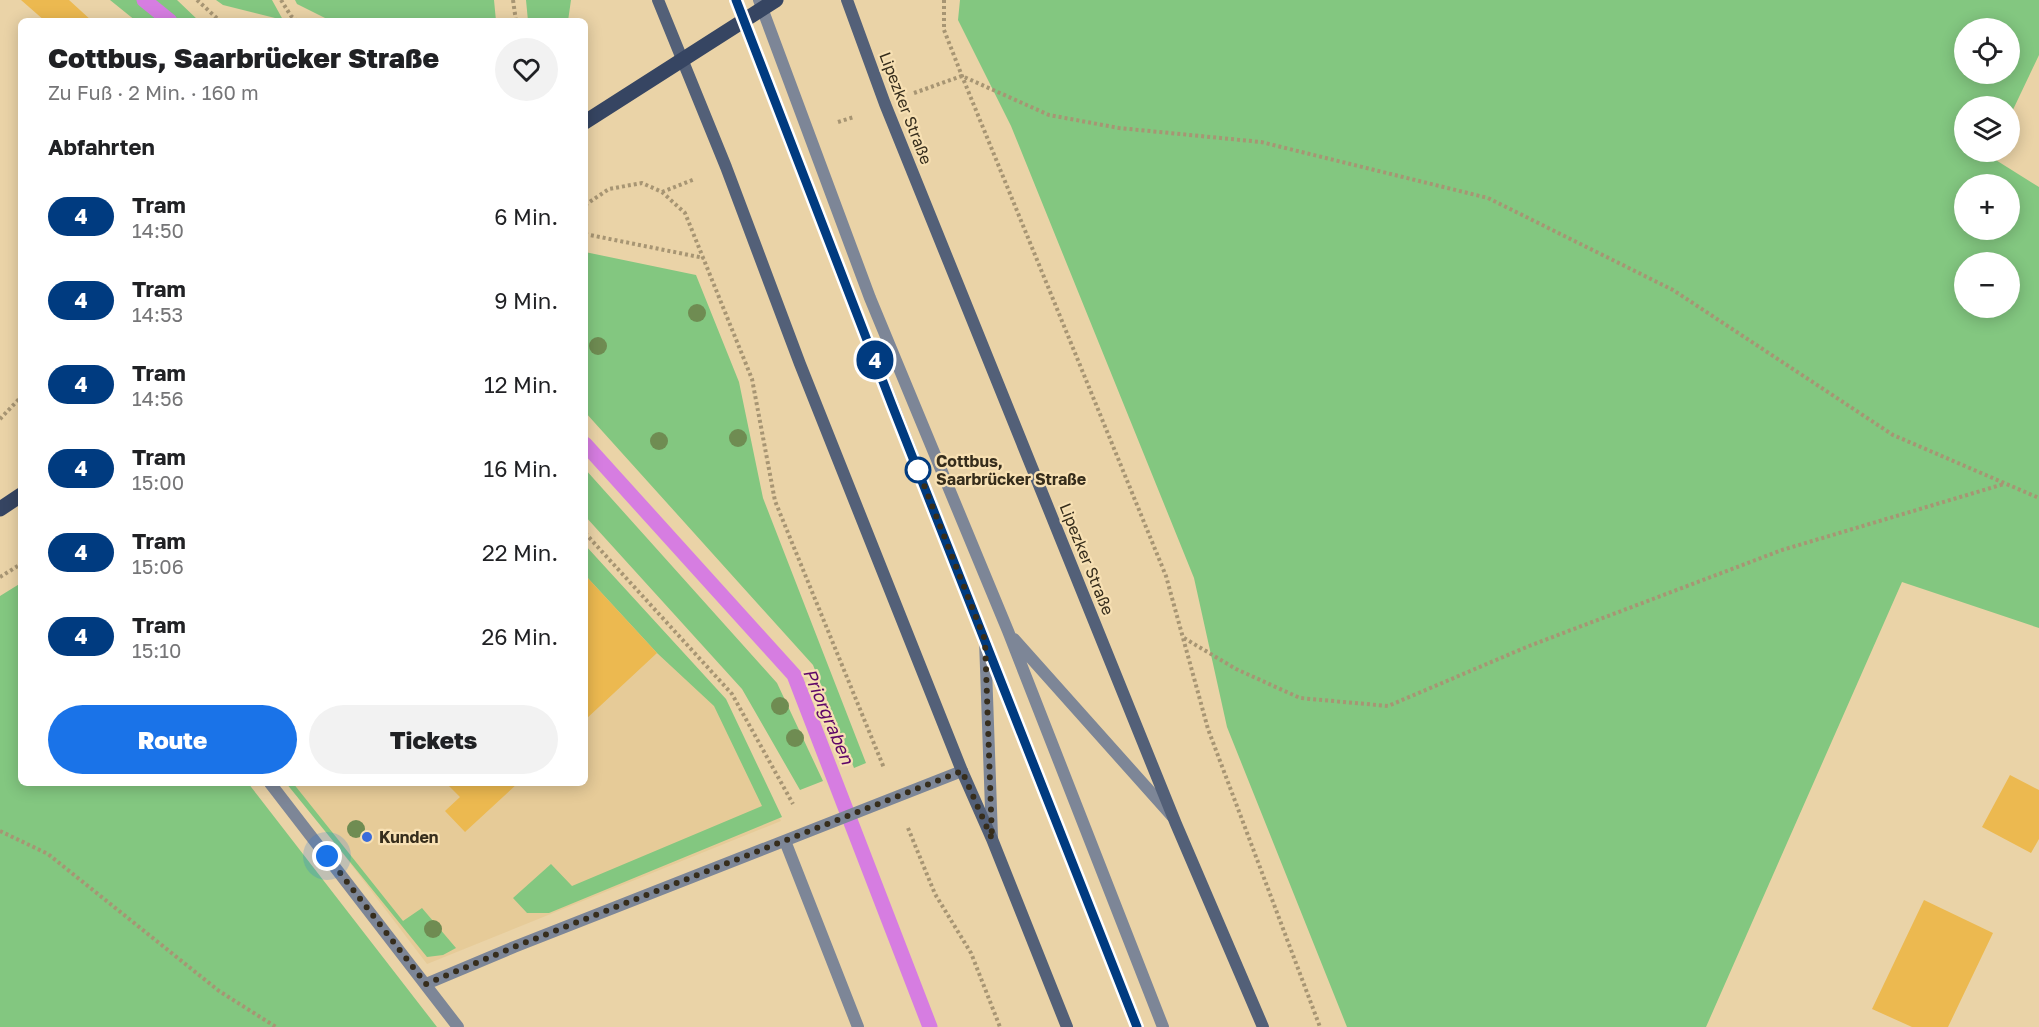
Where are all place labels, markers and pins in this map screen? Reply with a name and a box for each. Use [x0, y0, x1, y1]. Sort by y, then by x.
place label: Cottbus, Saarbrücker Straße [936, 451, 1086, 489]
marker: Cottbus, Saarbrücker Straße [905, 457, 931, 483]
place label: Kunden [379, 827, 439, 847]
marker: Kunden [360, 830, 374, 844]

